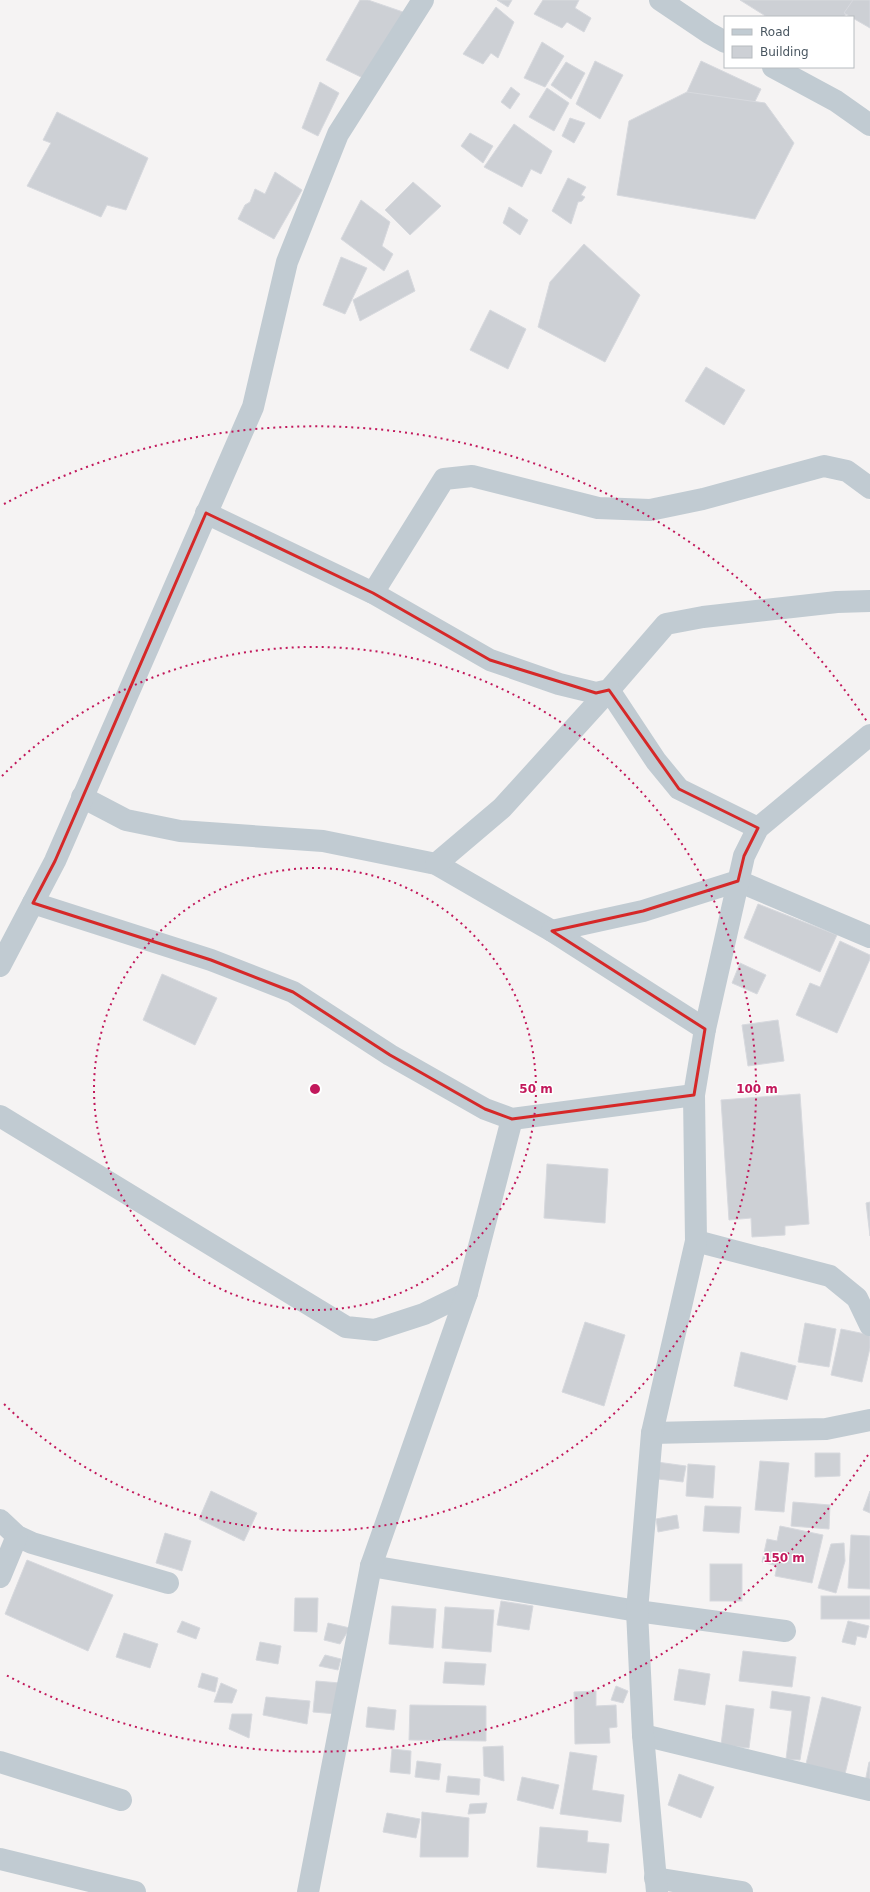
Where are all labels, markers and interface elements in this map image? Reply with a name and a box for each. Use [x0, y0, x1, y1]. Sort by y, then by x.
legend [724, 16, 854, 68]
text: Road [760, 25, 790, 39]
text: Building [760, 45, 809, 59]
centre of rings [308, 1082, 322, 1096]
text: 50 m [519, 1082, 553, 1096]
text: 100 m [736, 1082, 778, 1096]
text: 150 m [763, 1551, 805, 1565]

